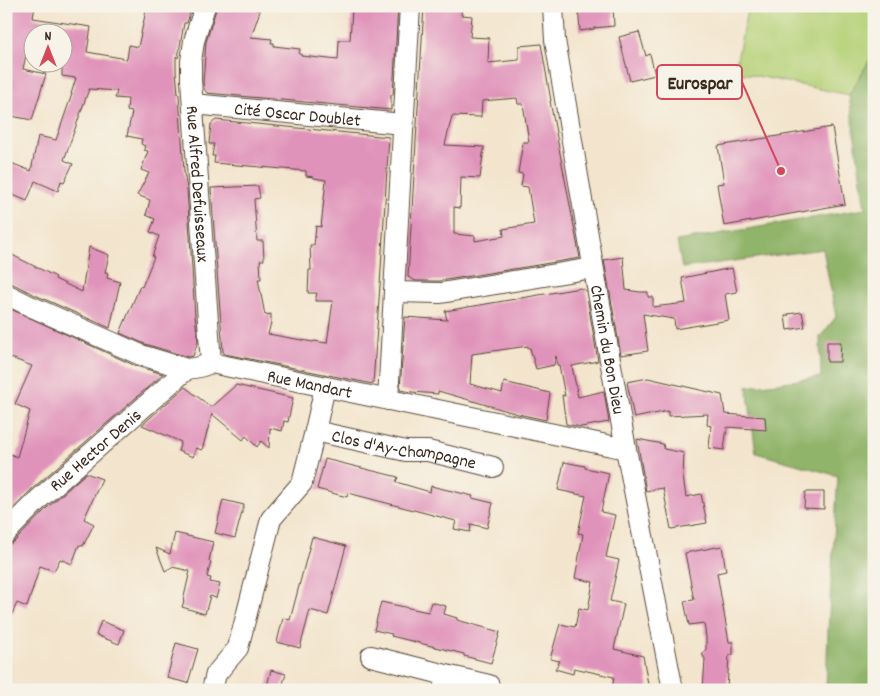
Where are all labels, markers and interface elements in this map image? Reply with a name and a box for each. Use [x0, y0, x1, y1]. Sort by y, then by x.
north arrow [22, 22, 72, 72]
text: N [45, 27, 52, 47]
callout: Eurospar [657, 65, 742, 99]
text: Eurospar [667, 72, 733, 99]
street label: Cité Oscar Doublet [233, 98, 362, 135]
street label: Rue Alfred Defuisseaux [178, 105, 214, 263]
street label: Chemin du Bon Dieu [582, 283, 630, 416]
street label: Rue Mandart [265, 365, 354, 407]
street label: Rue Hector Denis [45, 404, 148, 499]
street label: Clos d'Ay-Champagne [329, 425, 478, 477]

